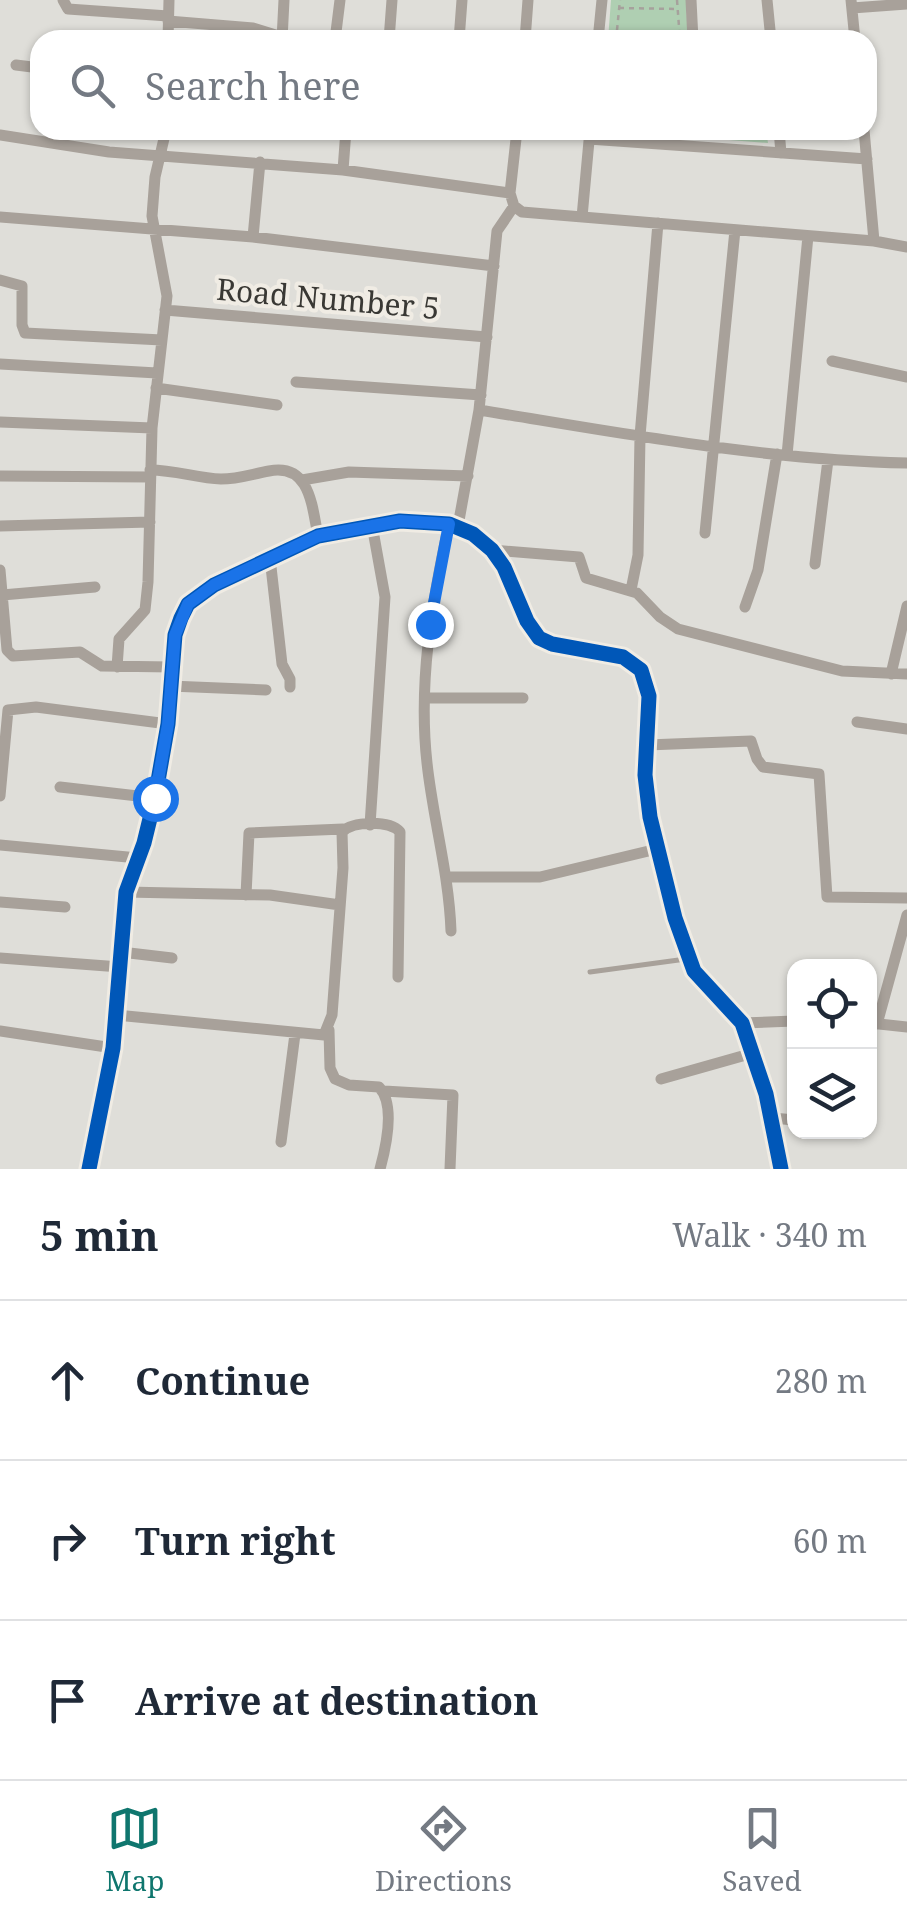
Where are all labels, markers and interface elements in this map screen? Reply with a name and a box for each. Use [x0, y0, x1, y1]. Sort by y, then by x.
search box [30, 30, 877, 140]
icon: search [65, 58, 120, 113]
text: Search here [145, 59, 361, 111]
street label: Road Number 5 [215, 268, 441, 328]
route end [408, 602, 454, 648]
route start [133, 776, 179, 822]
map controls [787, 959, 877, 1139]
button: locate [787, 959, 877, 1049]
button: layers [787, 1049, 877, 1139]
text: 5 min [40, 1206, 159, 1263]
text: Walk · 340 m [672, 1213, 867, 1256]
icon: ahead [40, 1353, 95, 1408]
text: Continue [135, 1354, 310, 1406]
text: 280 m [775, 1359, 867, 1402]
icon: right [40, 1513, 95, 1568]
text: Turn right [135, 1514, 336, 1566]
text: 60 m [793, 1519, 867, 1562]
icon: arrive [40, 1673, 95, 1728]
text: Arrive at destination [135, 1674, 539, 1726]
tab: Map [105, 1801, 164, 1899]
tab: Directions [375, 1801, 512, 1899]
tab: Saved [722, 1801, 802, 1899]

